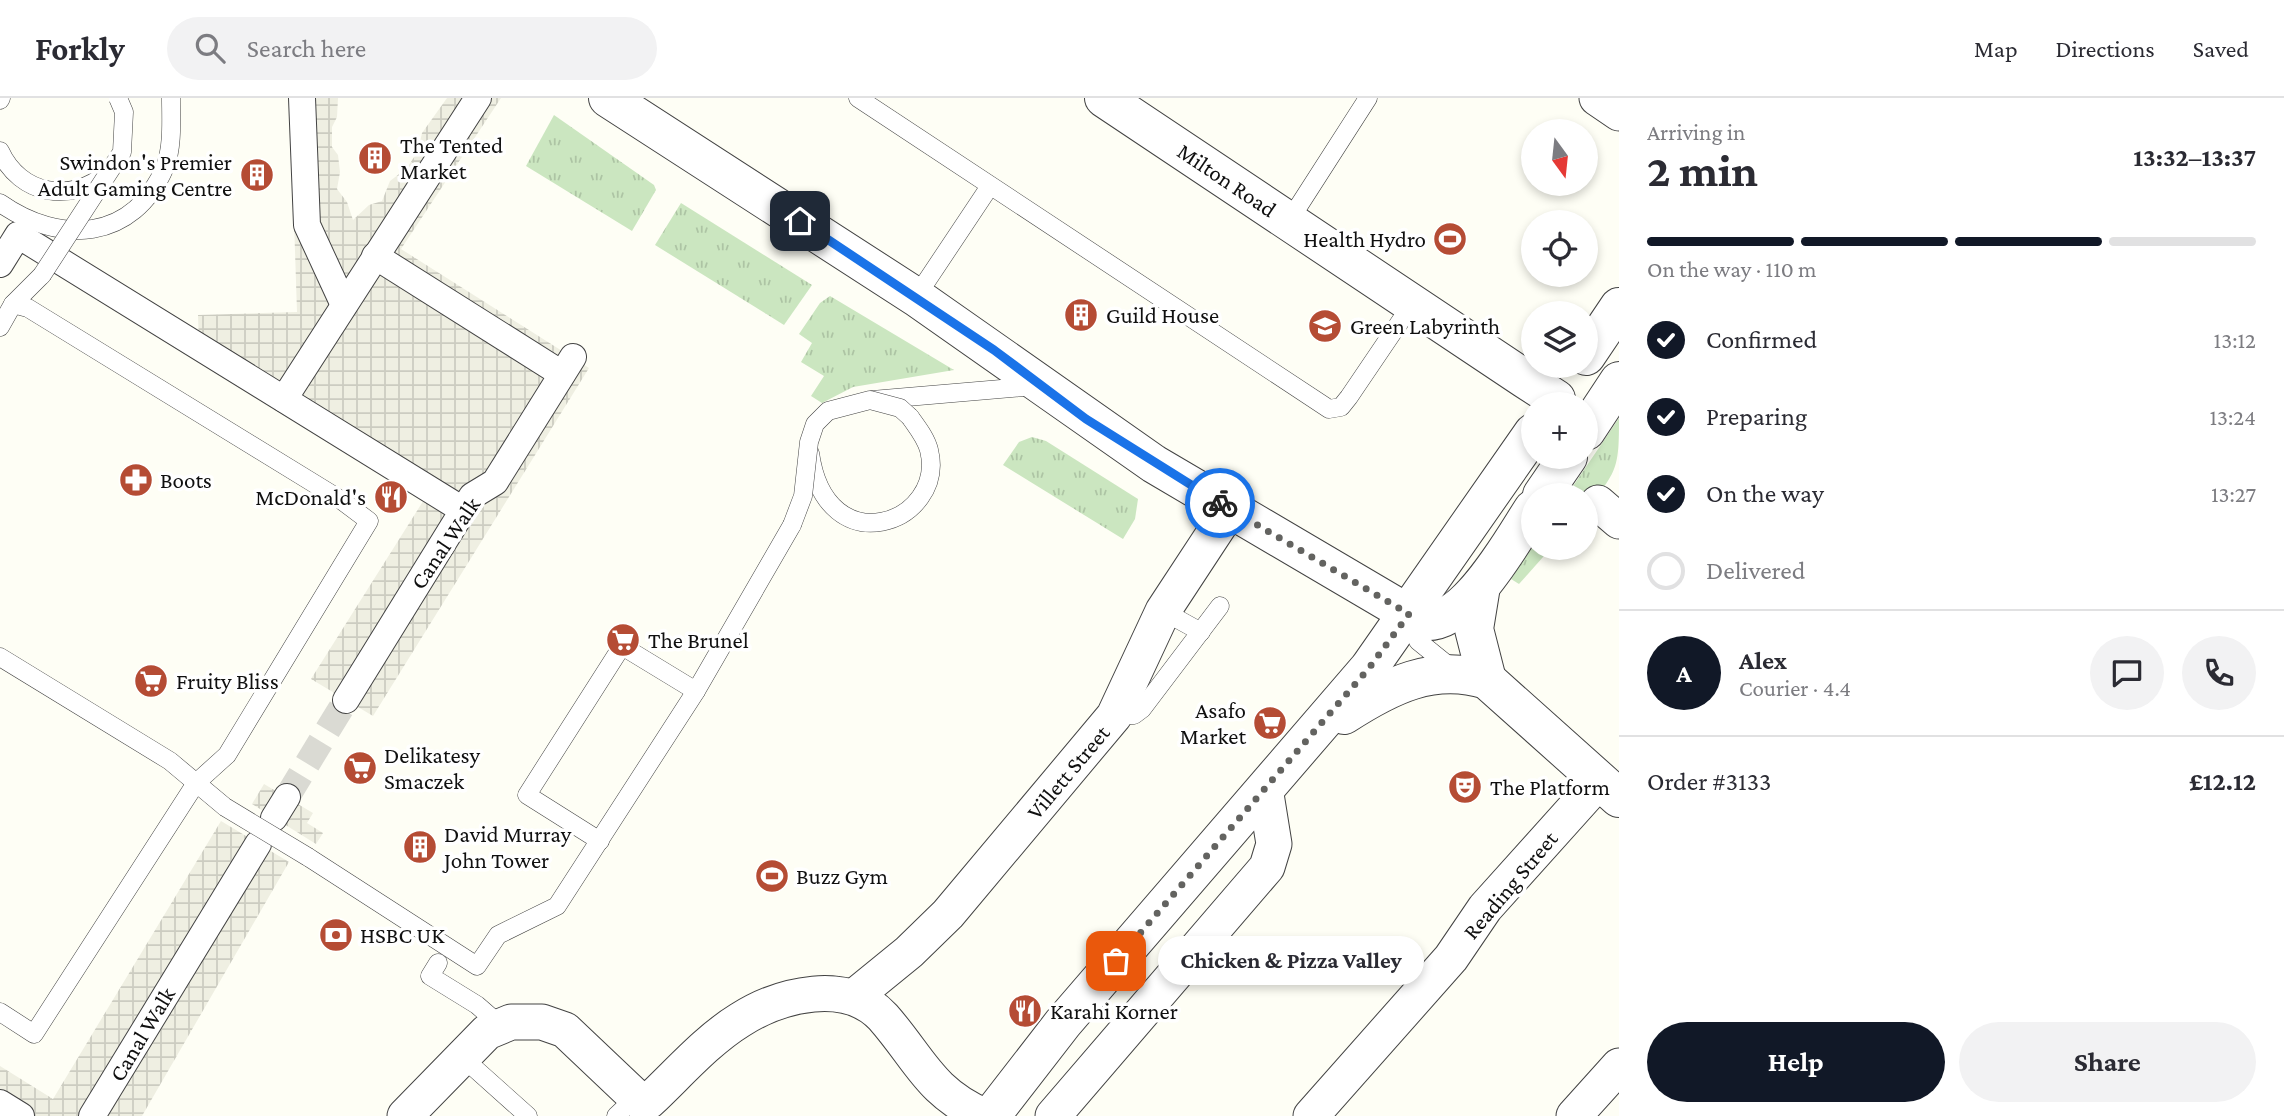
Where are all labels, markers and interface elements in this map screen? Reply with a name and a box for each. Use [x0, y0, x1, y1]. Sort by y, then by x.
search box [167, 17, 657, 80]
icon: search [191, 29, 229, 67]
text: Forkly [35, 30, 125, 67]
text: Search here [247, 34, 366, 63]
text: Map [1974, 35, 2018, 62]
text: Directions [2056, 35, 2155, 62]
text: Saved [2193, 35, 2249, 62]
north arrow [1521, 119, 1598, 196]
map controls [1521, 119, 1598, 560]
text: Arriving in [1647, 119, 1745, 145]
place label: The Tented Market [400, 132, 503, 184]
street label: Milton Road [1173, 138, 1281, 222]
building icon: The Tented Market [356, 139, 394, 177]
text: 13:32–13:37 [2133, 143, 2256, 172]
text: 2 min [1647, 145, 1758, 196]
place label: Swindon's Premier Adult Gaming Centre [38, 149, 232, 201]
building icon: Swindon's Premier Adult Gaming Centre [238, 156, 276, 194]
pin [770, 191, 830, 251]
icon: home [781, 202, 819, 240]
button: locate [1521, 210, 1598, 287]
sports icon: Health Hydro [1431, 220, 1469, 258]
place label: Health Hydro [1303, 226, 1426, 252]
text: On the way · 110 m [1647, 256, 1817, 282]
building icon: Guild House [1062, 296, 1100, 334]
button: layers [1521, 301, 1598, 378]
place label: Guild House [1106, 302, 1219, 328]
school or university icon: Green Labyrinth [1306, 307, 1344, 345]
place label: Green Labyrinth [1350, 313, 1500, 339]
icon: check [1647, 321, 1685, 359]
text: Confirmed [1706, 325, 1817, 354]
text: 13:12 [2214, 327, 2256, 353]
button: + [1521, 392, 1598, 469]
icon: check [1647, 398, 1685, 436]
text: Preparing [1706, 402, 1807, 431]
text: 13:24 [2209, 404, 2256, 430]
pharmacy icon: Boots [117, 461, 155, 499]
place label: Boots [160, 467, 212, 493]
courier [1185, 468, 1255, 538]
icon: check [1647, 475, 1685, 513]
restaurant icon: McDonald's [372, 478, 410, 516]
text: On the way [1706, 479, 1824, 508]
text: 13:27 [2211, 481, 2256, 507]
button: − [1521, 483, 1598, 560]
place label: McDonald's [255, 484, 366, 510]
icon: bike [1201, 484, 1239, 522]
street label: Canal Walk [405, 492, 485, 594]
text: Delivered [1706, 556, 1805, 585]
supermarket icon: The Brunel [604, 621, 642, 659]
place label: The Brunel [648, 627, 749, 653]
button: chat [2090, 636, 2164, 710]
button: phone [2182, 636, 2256, 710]
text: Alex [1739, 646, 1787, 675]
text: A [1676, 659, 1692, 688]
supermarket icon: Fruity Bliss [132, 662, 170, 700]
place label: Fruity Bliss [176, 668, 279, 694]
text: Courier · 4.4 [1739, 675, 1851, 701]
place label: Asafo Market [1180, 697, 1246, 749]
supermarket icon: Asafo Market [1251, 704, 1289, 742]
street label: Villett Street [1021, 720, 1115, 824]
place label: Delikatesy Smaczek [384, 742, 480, 794]
supermarket icon: Delikatesy Smaczek [341, 749, 379, 787]
text: Order #3133 [1647, 767, 1771, 796]
text: £12.12 [2189, 767, 2256, 796]
theatre icon: The Platform [1446, 768, 1484, 806]
place label: The Platform [1490, 774, 1610, 800]
place label: David Murray John Tower [442, 821, 572, 873]
street label: Reading Street [1457, 825, 1563, 944]
building icon: David Murray John Tower [401, 828, 439, 866]
sports icon: Buzz Gym [753, 857, 791, 895]
place label: Buzz Gym [796, 863, 888, 889]
bank icon: HSBC UK [317, 916, 355, 954]
place label: HSBC UK [360, 922, 445, 948]
pin [1086, 931, 1146, 991]
callout: Chicken & Pizza Valley [1158, 936, 1424, 986]
icon: bag [1097, 942, 1135, 980]
text: Chicken & Pizza Valley [1180, 947, 1402, 973]
street label: Canal Walk [104, 982, 180, 1086]
restaurant icon: Karahi Korner [1006, 992, 1044, 1030]
place label: Karahi Korner [1050, 998, 1178, 1024]
button: Help [1647, 1022, 1945, 1102]
button: Share [1959, 1022, 2256, 1102]

